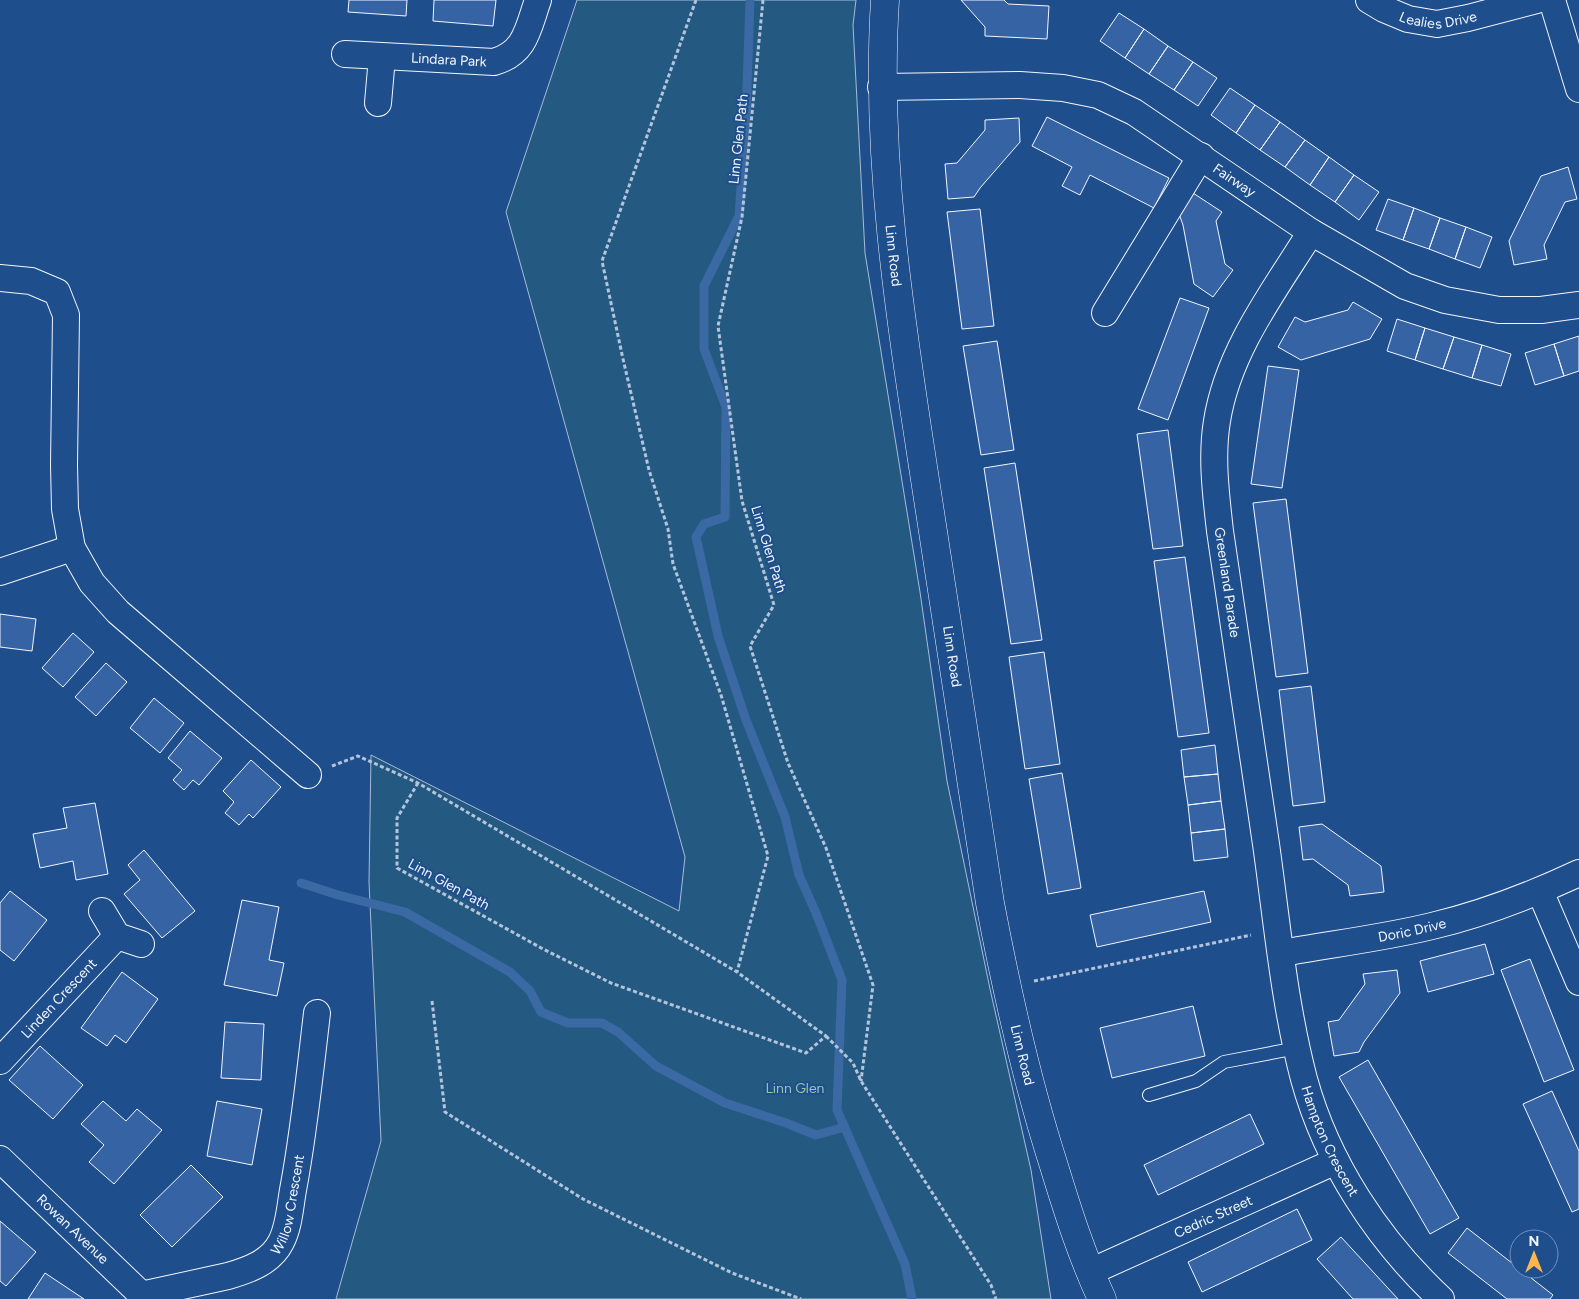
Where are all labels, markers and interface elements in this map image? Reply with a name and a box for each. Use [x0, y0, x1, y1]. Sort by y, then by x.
street label: Lealies Drive [1396, 8, 1479, 33]
street label: Lindara Park [411, 50, 487, 71]
street label: Linn Glen Path [725, 93, 752, 185]
street label: Fairway [1210, 160, 1259, 201]
street label: Linn Road [882, 224, 905, 287]
street label: Linn Glen Path [747, 503, 790, 595]
street label: Greenland Parade [1211, 526, 1244, 639]
street label: Linn Road [939, 625, 965, 688]
street label: Linn Glen Path [405, 855, 493, 914]
street label: Doric Drive [1377, 915, 1448, 946]
street label: Linden Crescent [18, 955, 100, 1042]
street label: Linn Road [1007, 1023, 1038, 1087]
park label: Linn Glen [766, 1080, 825, 1097]
street label: Hampton Crescent [1297, 1084, 1362, 1200]
street label: Willow Crescent [267, 1153, 308, 1258]
street label: Rowan Avenue [33, 1191, 112, 1268]
street label: Cedric Street [1171, 1192, 1255, 1242]
north arrow [1509, 1229, 1559, 1279]
text: N [1529, 1233, 1539, 1250]

